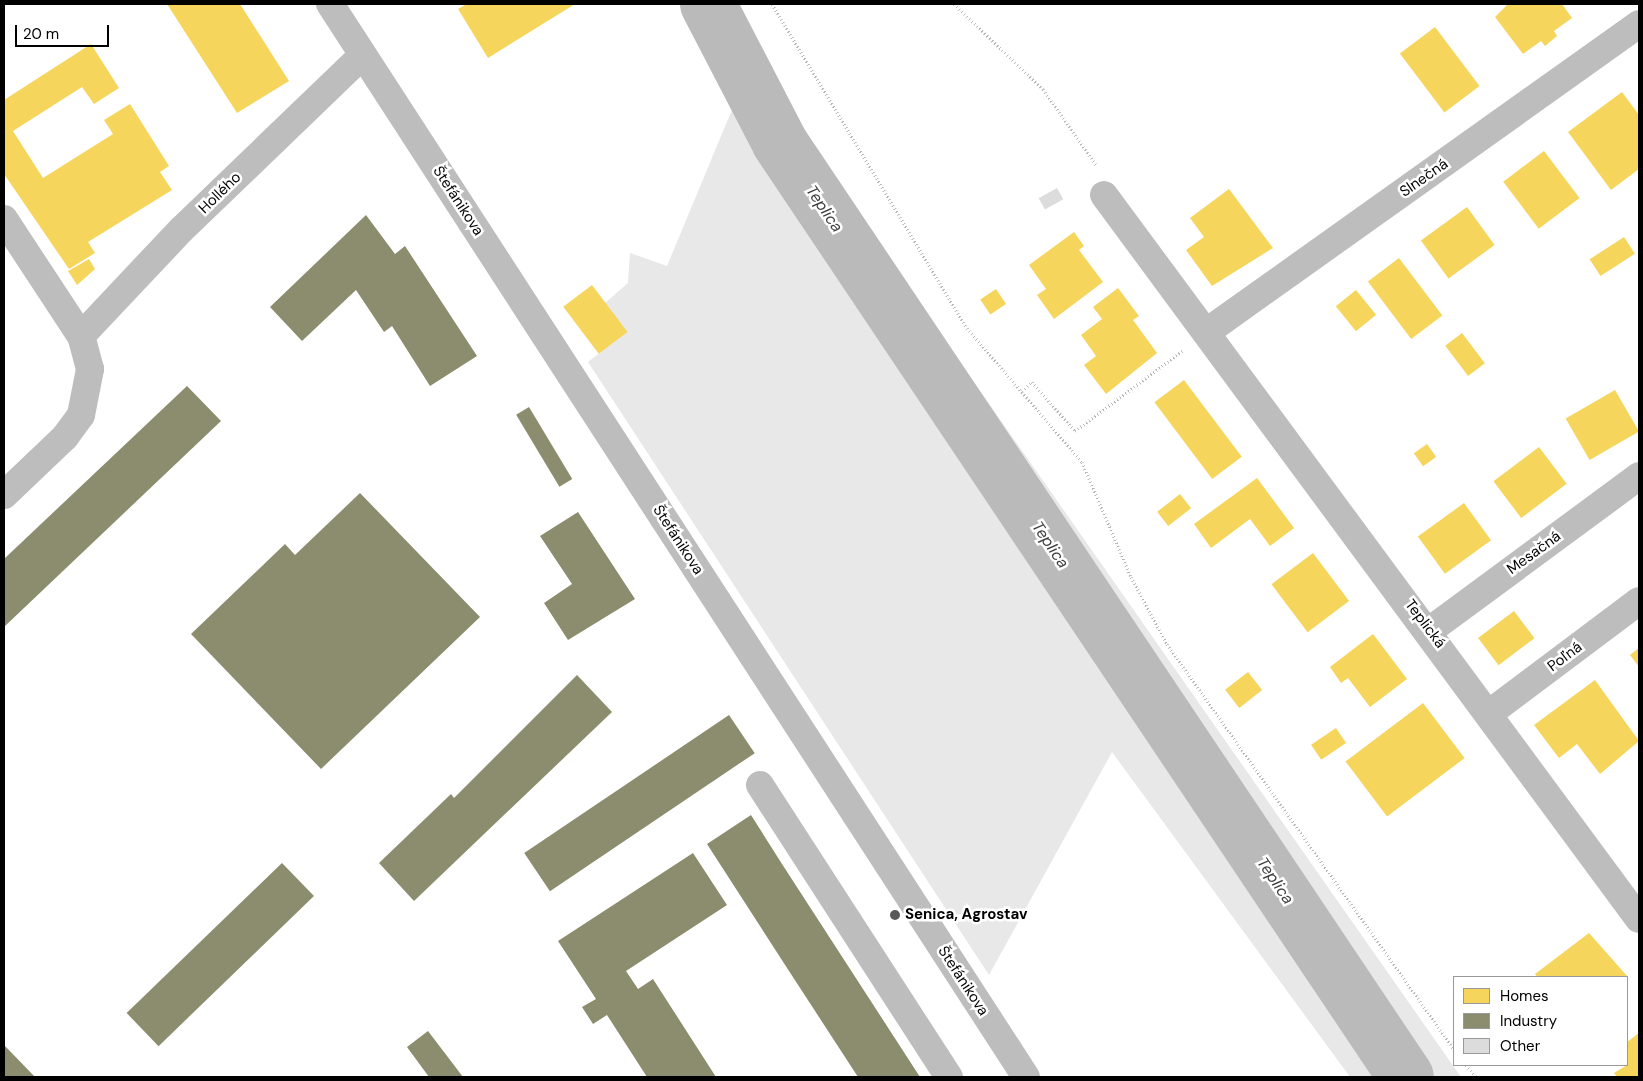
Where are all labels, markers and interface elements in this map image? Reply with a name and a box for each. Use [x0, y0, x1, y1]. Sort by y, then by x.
scale bar [18, 15, 111, 47]
text: 20 m [23, 24, 59, 44]
street label: Slnečná [1397, 155, 1451, 201]
street label: Štefánikova [429, 163, 487, 239]
street label: Hollého [195, 169, 245, 217]
water label: Teplica [801, 182, 847, 236]
street label: Štefánikova [649, 502, 707, 578]
water label: Teplica [1027, 518, 1073, 572]
street label: Mesačná [1504, 527, 1564, 579]
street label: Teplická [1401, 596, 1449, 652]
street label: Poľná [1544, 638, 1586, 676]
water label: Teplica [1252, 854, 1298, 908]
place label: Senica, Agrostav [905, 906, 1028, 924]
marker: Senica, Agrostav [889, 909, 901, 921]
street label: Štefánikova [934, 943, 992, 1019]
legend [1453, 976, 1628, 1066]
text: Homes [1500, 986, 1549, 1006]
text: Industry [1500, 1011, 1557, 1031]
text: Other [1500, 1036, 1540, 1056]

